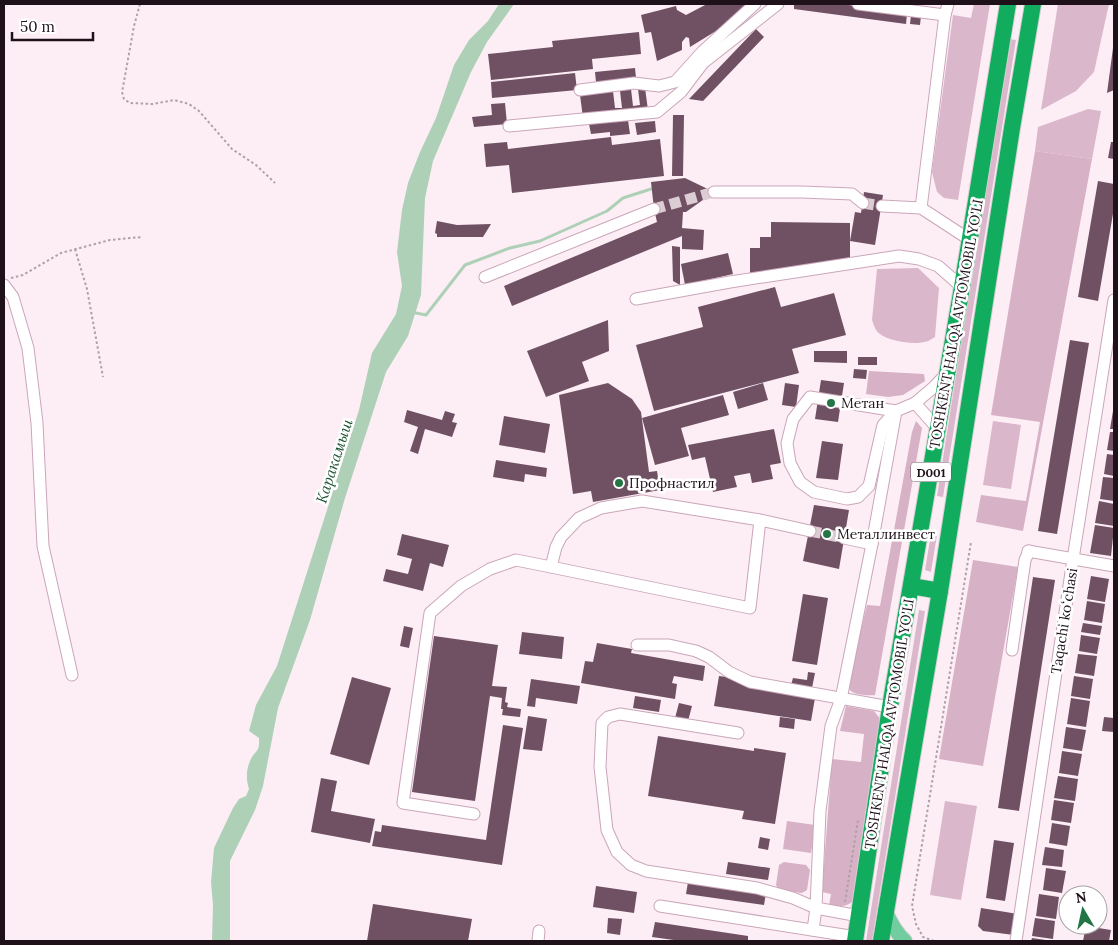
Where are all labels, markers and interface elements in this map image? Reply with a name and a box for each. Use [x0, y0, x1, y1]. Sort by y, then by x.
scale bar [12, 10, 94, 42]
text: 50 m [20, 17, 55, 36]
street label: TOSHKENT HALQA AVTOMOBIL YO'LI [925, 198, 987, 450]
place label: Метан [841, 394, 885, 412]
marker: Метан [825, 397, 837, 409]
water label: Каракамыш [311, 416, 357, 505]
road number: D001 [911, 462, 951, 482]
place label: Профнастил [629, 474, 714, 492]
marker: Профнастил [613, 477, 625, 489]
place label: Металлинвест [837, 525, 935, 543]
marker: Металлинвест [821, 528, 833, 540]
street label: Taqachi koʻchasi [1047, 567, 1081, 675]
street label: TOSHKENT HALQA AVTOMOBIL YO'LI [860, 597, 918, 851]
north arrow [1058, 885, 1108, 935]
text: N [1074, 887, 1088, 907]

